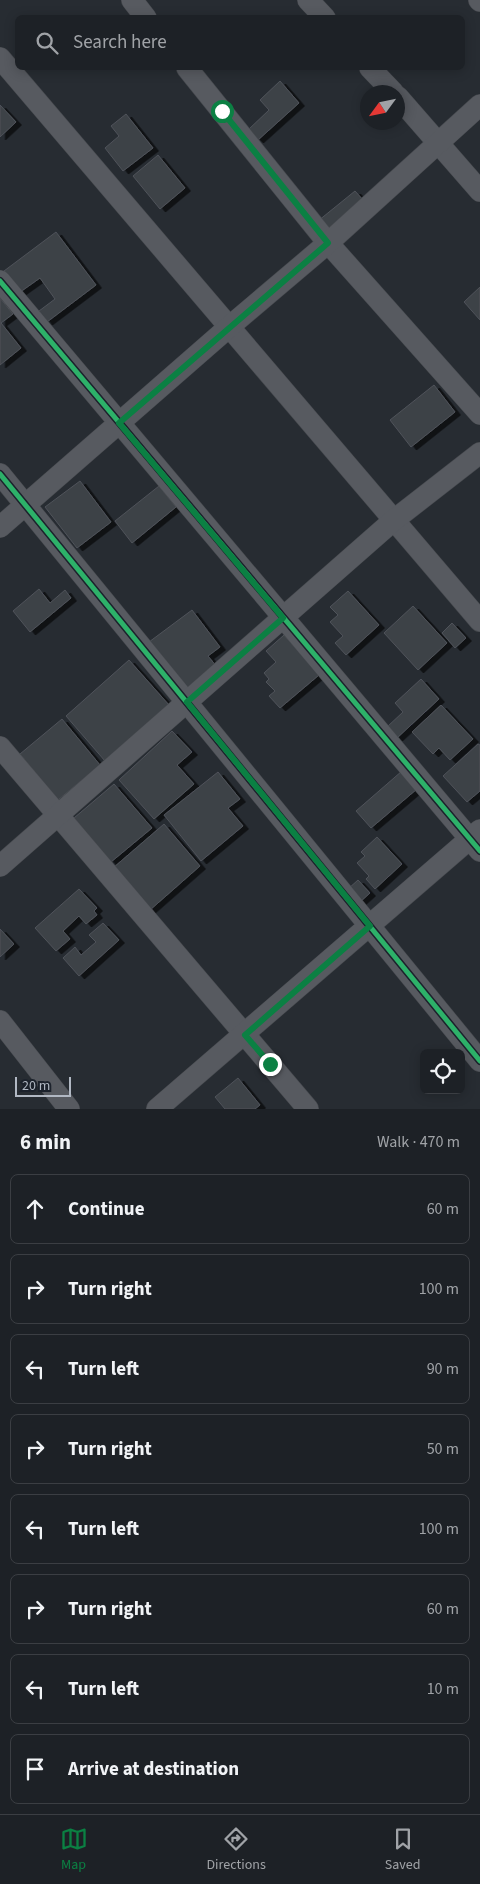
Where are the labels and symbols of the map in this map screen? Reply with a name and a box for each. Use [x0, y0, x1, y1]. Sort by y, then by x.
north arrow [360, 85, 405, 130]
route start [211, 100, 234, 123]
route end [259, 1053, 282, 1076]
scale bar [15, 1074, 71, 1097]

